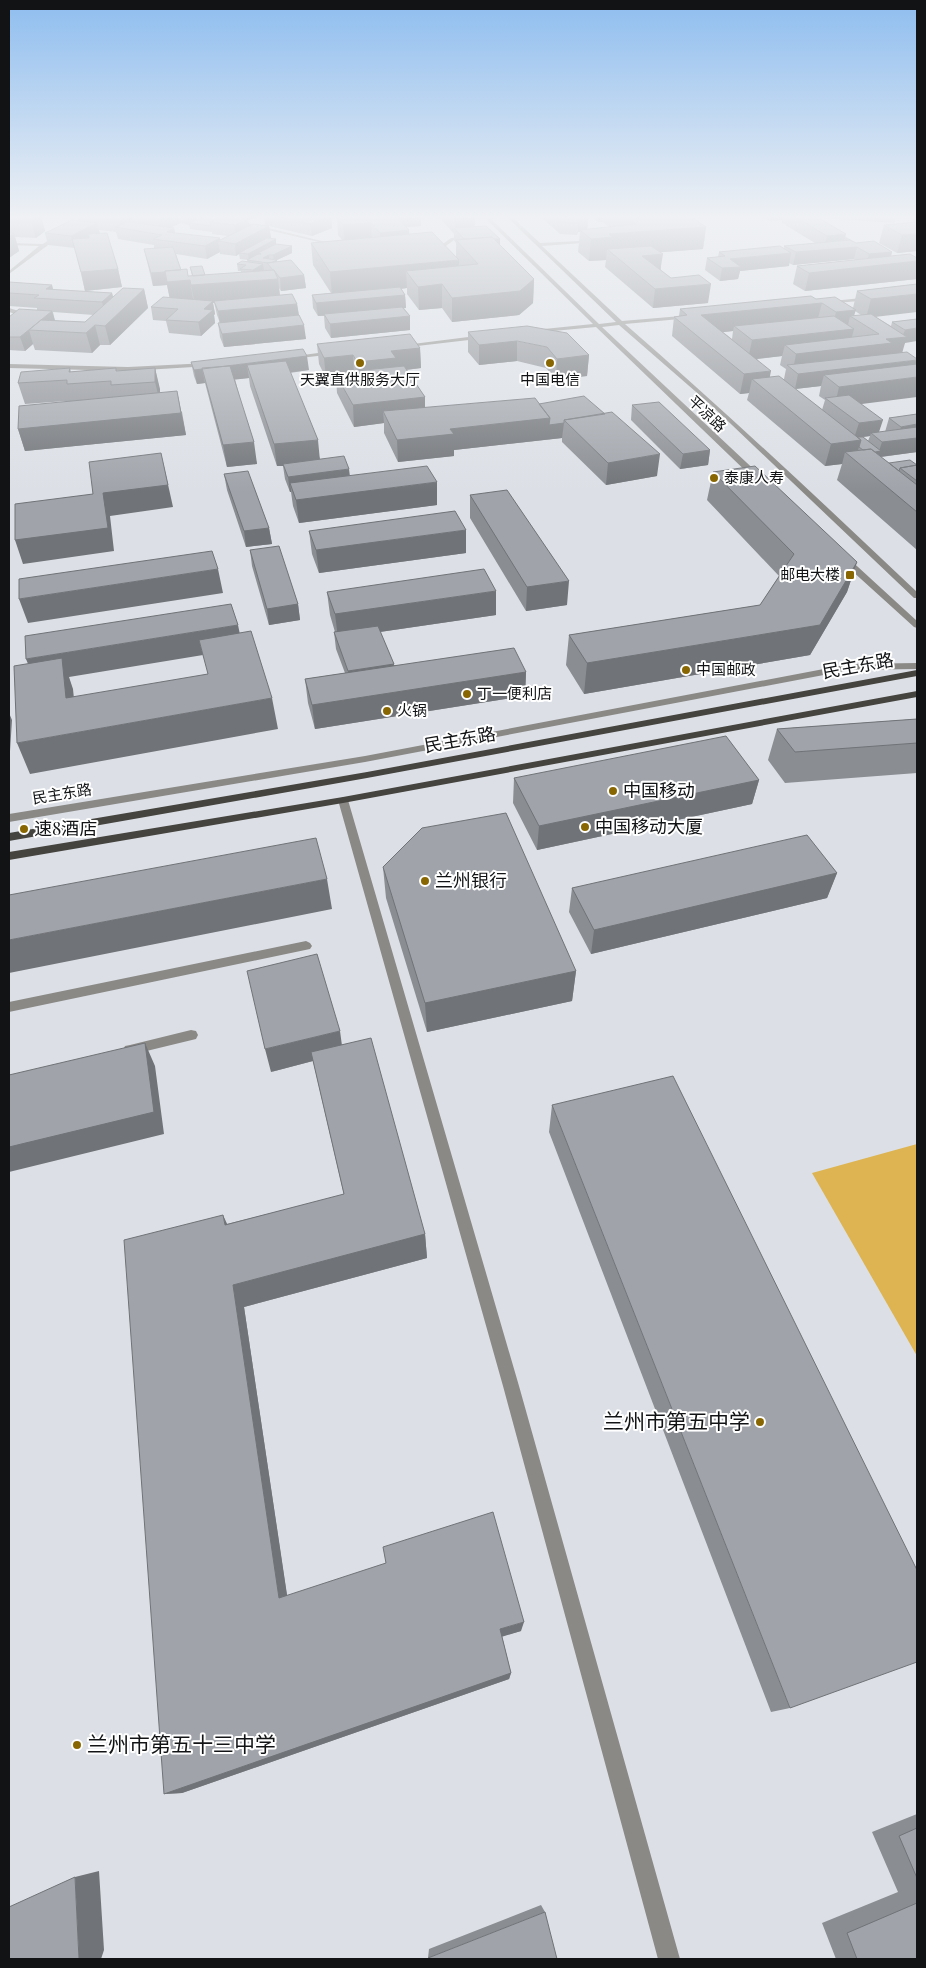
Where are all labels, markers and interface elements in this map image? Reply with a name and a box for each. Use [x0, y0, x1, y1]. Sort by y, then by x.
marker: 天翼直供服务大厅 [354, 357, 366, 369]
marker: 中国电信 [544, 357, 556, 369]
place label: 天翼直供服务大厅 [300, 369, 420, 389]
place label: 中国电信 [520, 369, 580, 389]
street label: 平凉路 [684, 391, 731, 436]
place label: 泰康人寿 [724, 467, 784, 487]
marker: 泰康人寿 [708, 472, 720, 484]
place label: 邮电大楼 [780, 564, 840, 584]
marker: 邮电大楼 [844, 569, 856, 581]
street label: 民主东路 [820, 647, 895, 683]
place label: 中国邮政 [696, 659, 756, 679]
marker: 中国邮政 [680, 664, 692, 676]
place label: 丁一便利店 [477, 683, 552, 703]
marker: 丁一便利店 [461, 688, 473, 700]
place label: 火锅 [397, 700, 427, 720]
marker: 火锅 [381, 705, 393, 717]
street label: 民主东路 [422, 721, 497, 757]
street label: 民主东路 [31, 778, 93, 808]
place label: 中国移动 [623, 778, 695, 802]
marker: 中国移动 [607, 785, 619, 797]
place label: 中国移动大厦 [595, 814, 703, 838]
place label: 速8酒店 [34, 816, 97, 840]
marker: 中国移动大厦 [579, 821, 591, 833]
marker: 速8酒店 [18, 823, 30, 835]
place label: 兰州银行 [435, 868, 507, 892]
marker: 兰州银行 [419, 875, 431, 887]
place label: 兰州市第五中学 [603, 1406, 750, 1434]
marker: 兰州市第五中学 [754, 1416, 766, 1428]
place label: 兰州市第五十三中学 [87, 1729, 276, 1757]
marker: 兰州市第五十三中学 [71, 1739, 83, 1751]

